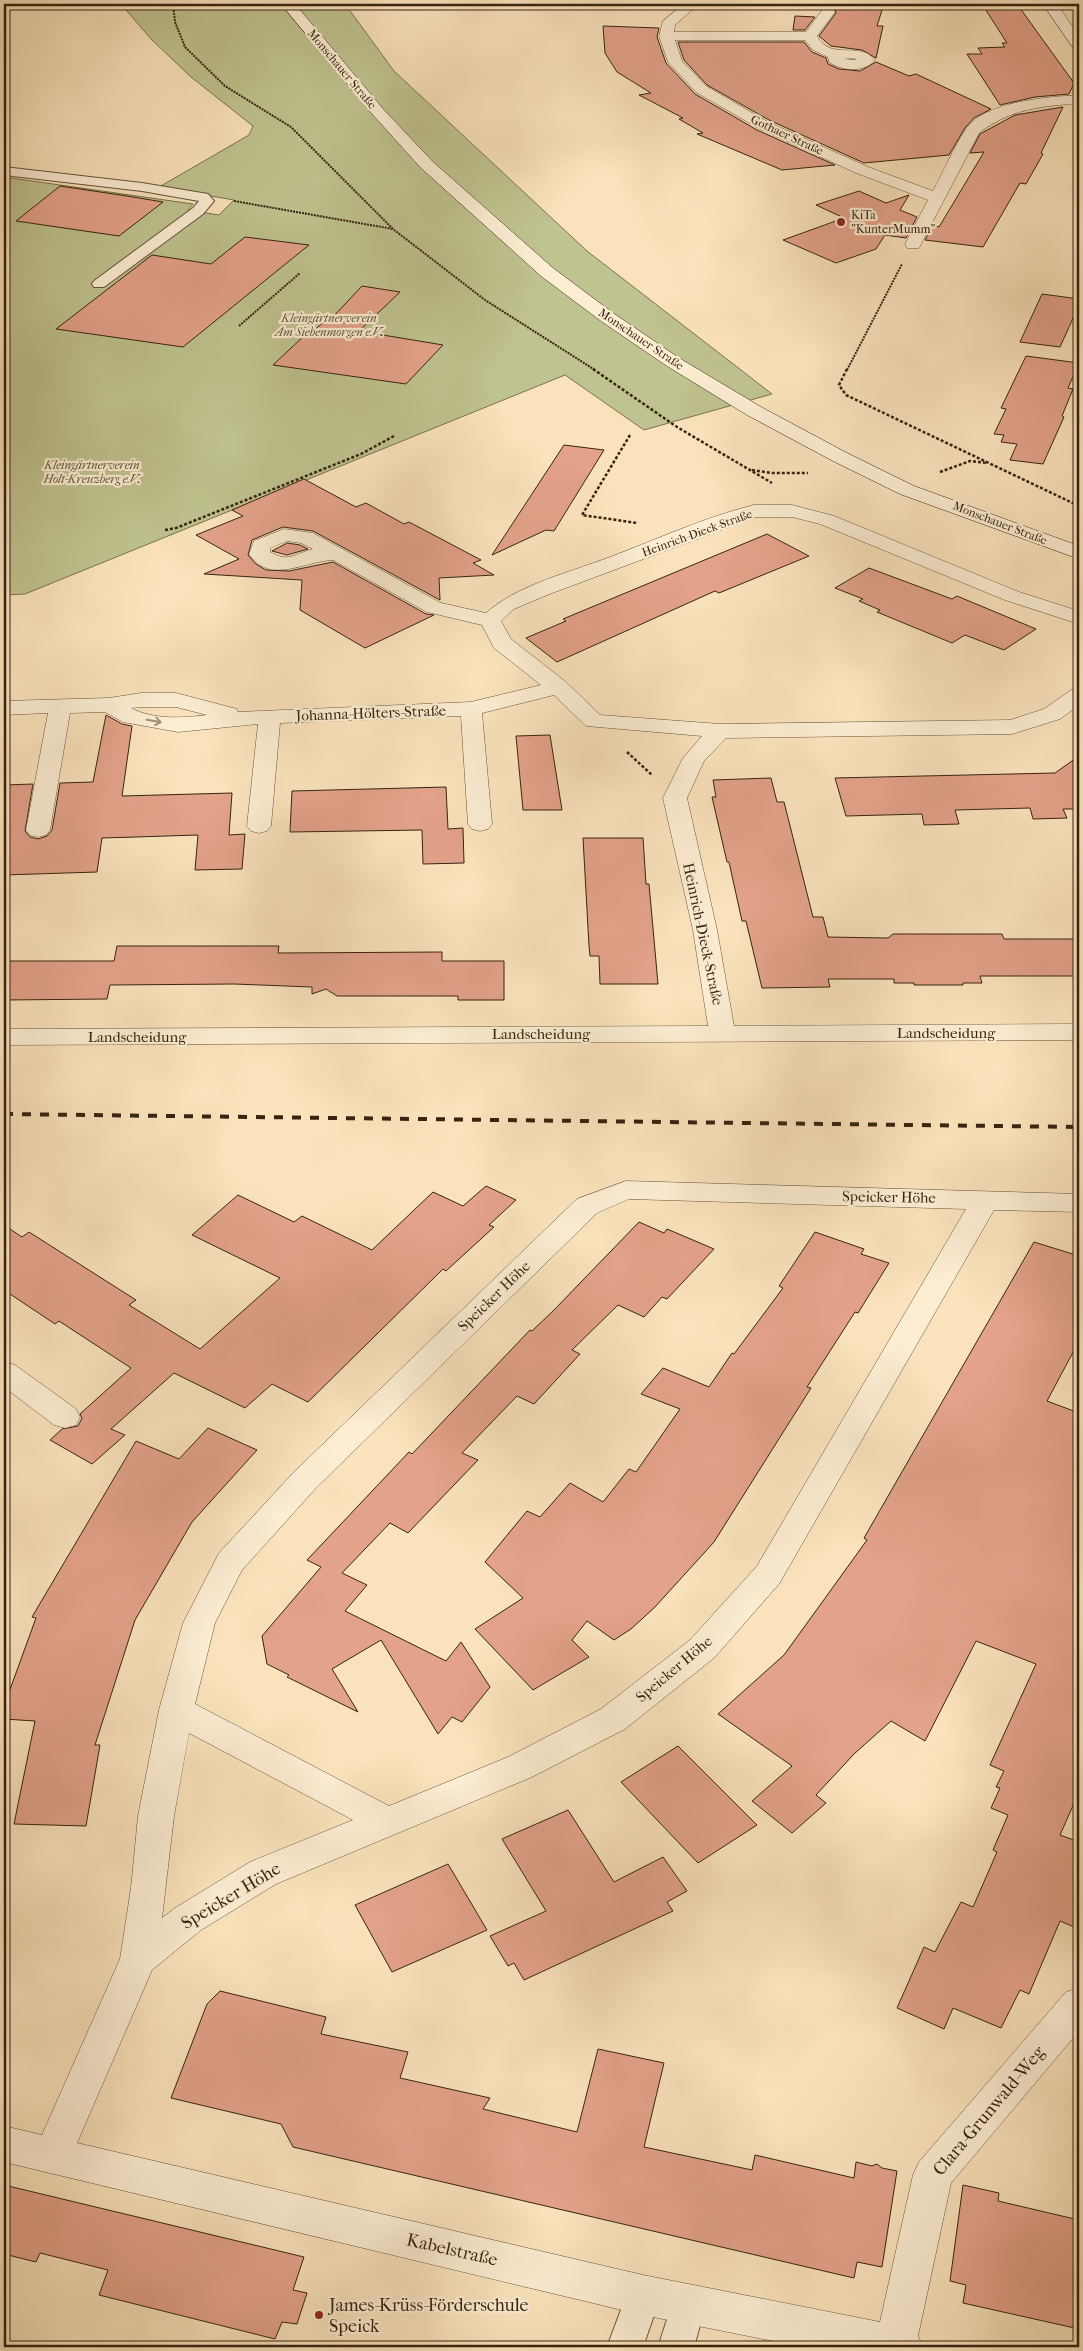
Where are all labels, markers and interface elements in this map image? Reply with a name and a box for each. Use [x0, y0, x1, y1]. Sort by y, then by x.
street label: Monschauer Straße [305, 26, 379, 112]
street label: Gothaer Straße [749, 112, 826, 158]
place label: KiTa "KunterMumm" [851, 208, 935, 236]
marker: KiTa "KunterMumm" [835, 216, 847, 228]
street label: Monschauer Straße [596, 305, 686, 373]
park label: Kleingärtnerverein Am Siebenmorgen e.V. [273, 311, 385, 339]
park label: Kleingärtnerverein Holt-Kreuzberg e.V. [43, 458, 142, 486]
street label: Monschauer Straße [951, 499, 1049, 547]
street label: Heinrich-Dieck-Straße [640, 507, 754, 559]
street label: Johanna-Hölters-Straße [295, 701, 447, 725]
one-way arrow [146, 716, 162, 726]
street label: Heinrich-Dieck-Straße [679, 861, 727, 1007]
street label: Landscheidung [897, 1024, 996, 1042]
street label: Landscheidung [492, 1025, 591, 1043]
street label: Landscheidung [88, 1028, 187, 1046]
street label: Speicker Höhe [842, 1187, 937, 1207]
street label: Speicker Höhe [454, 1257, 534, 1335]
street label: Speicker Höhe [632, 1632, 716, 1706]
street label: Speicker Höhe [177, 1858, 285, 1934]
street label: Clara-Grunwald-Weg [929, 2042, 1050, 2180]
street label: Kabelstraße [404, 2229, 500, 2271]
place label: James-Krüss-Förderschule Speick [327, 2295, 529, 2337]
marker: James-Krüss-Förderschule Speick [313, 2309, 325, 2321]

